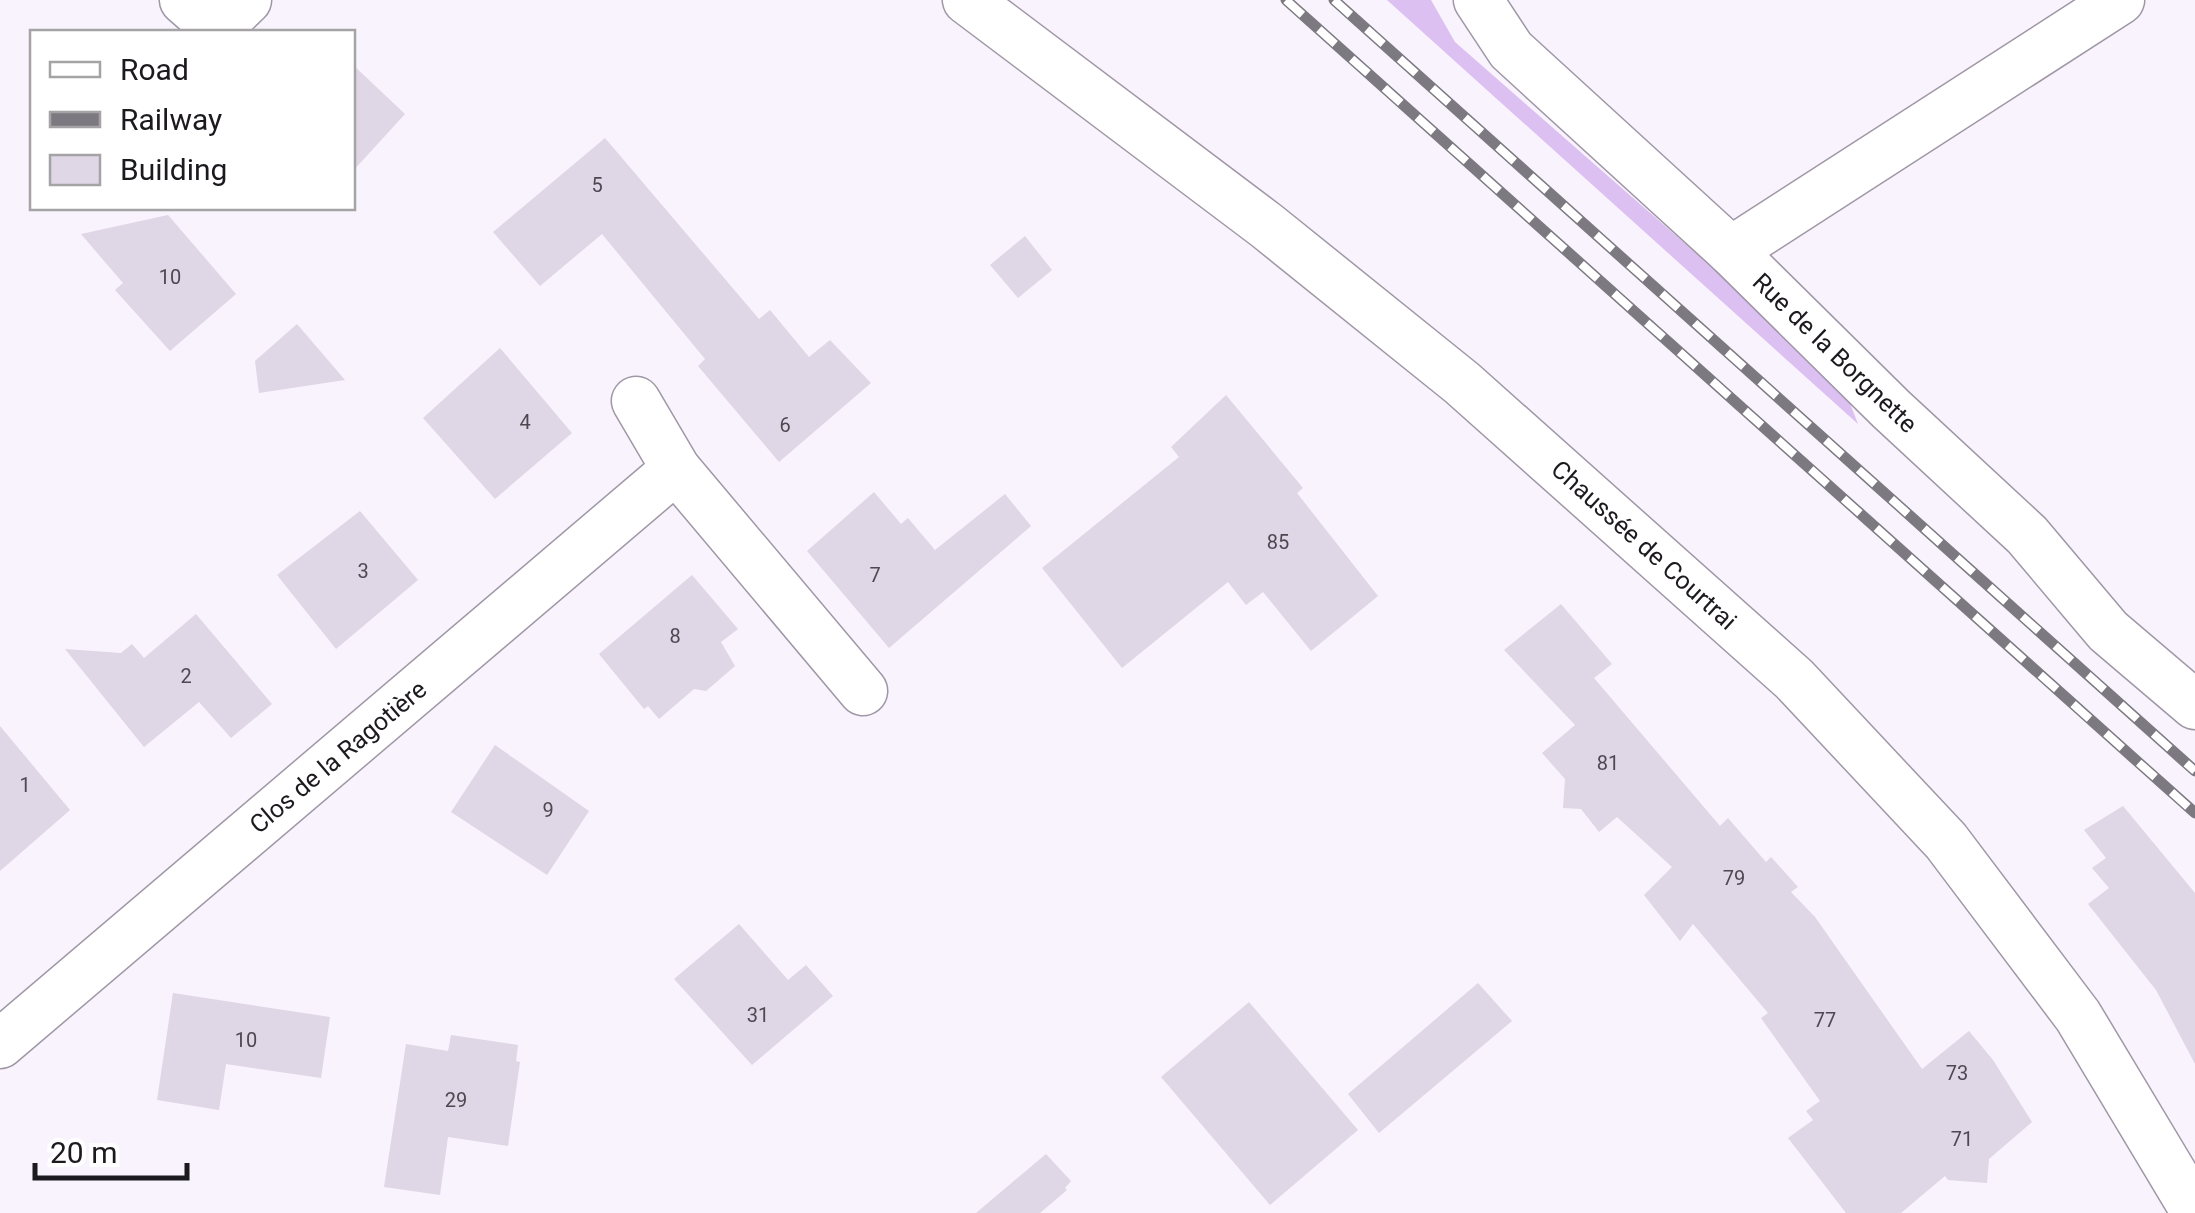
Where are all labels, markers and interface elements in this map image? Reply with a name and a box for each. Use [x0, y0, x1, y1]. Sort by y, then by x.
legend [30, 30, 355, 210]
text: Road [120, 52, 189, 87]
text: Railway [120, 102, 222, 137]
text: Building [120, 152, 227, 187]
house number: 5 [591, 173, 603, 197]
house number: 10 [159, 265, 181, 289]
street label: Rue de la Borgnette [1747, 267, 1923, 439]
house number: 4 [519, 410, 531, 434]
house number: 6 [779, 413, 791, 437]
street label: Chaussée de Courtrai [1546, 454, 1742, 636]
house number: 85 [1267, 530, 1289, 554]
house number: 3 [357, 559, 369, 583]
house number: 7 [869, 563, 881, 587]
house number: 8 [669, 624, 681, 648]
house number: 2 [180, 664, 192, 688]
street label: Clos de la Ragotière [244, 675, 432, 839]
house number: 81 [1597, 751, 1619, 775]
house number: 1 [19, 773, 31, 797]
house number: 9 [542, 798, 554, 822]
house number: 79 [1723, 866, 1745, 890]
house number: 31 [747, 1003, 769, 1027]
house number: 77 [1814, 1008, 1836, 1032]
house number: 10 [235, 1028, 257, 1052]
house number: 73 [1946, 1061, 1968, 1085]
house number: 29 [445, 1088, 467, 1112]
scale bar [35, 1118, 188, 1180]
house number: 71 [1951, 1127, 1973, 1151]
text: 20 m [50, 1135, 117, 1170]

